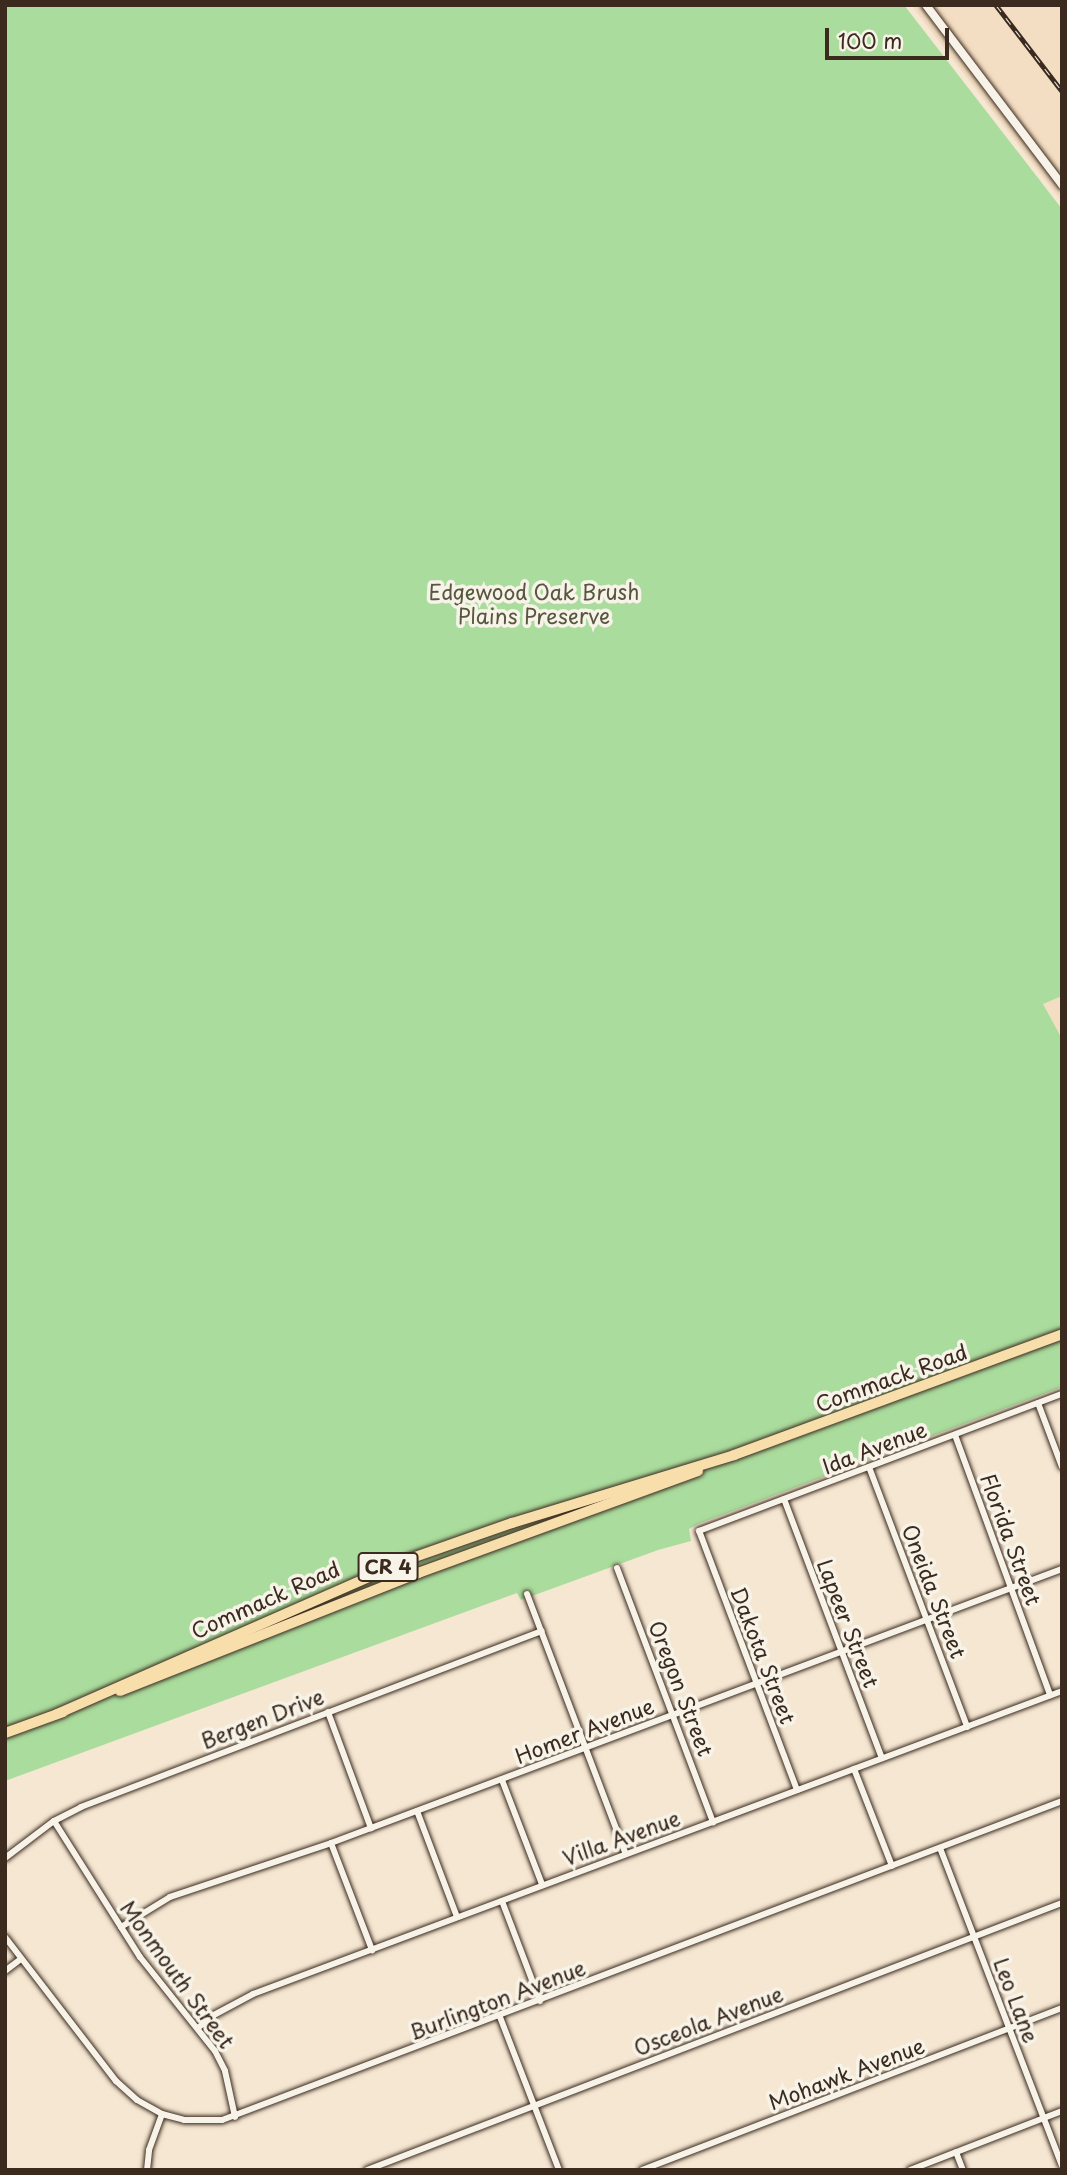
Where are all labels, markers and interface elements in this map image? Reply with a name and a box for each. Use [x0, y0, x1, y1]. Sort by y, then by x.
scale bar [829, 14, 953, 58]
text: 100 m [838, 24, 902, 56]
park label: Edgewood Oak Brush Plains Preserve [428, 578, 640, 628]
street label: Commack Road [812, 1338, 970, 1416]
street label: Ida Avenue [818, 1415, 930, 1479]
street label: Florida Street [976, 1469, 1048, 1609]
street label: Oneida Street [898, 1521, 972, 1661]
road number: CR 4 [356, 1552, 420, 1582]
street label: Lapeer Street [813, 1554, 885, 1692]
street label: Commack Road [187, 1555, 343, 1643]
street label: Dakota Street [726, 1582, 802, 1728]
street label: Oregon Street [645, 1617, 719, 1759]
street label: Bergen Drive [196, 1683, 328, 1753]
street label: Homer Avenue [511, 1692, 657, 1768]
street label: Villa Avenue [559, 1804, 683, 1870]
street label: Monmouth Street [115, 1895, 241, 2053]
street label: Leo Lane [989, 1953, 1045, 2047]
street label: Burlington Avenue [406, 1954, 588, 2044]
street label: Osceola Avenue [630, 1980, 786, 2060]
street label: Mohawk Avenue [764, 2032, 928, 2114]

